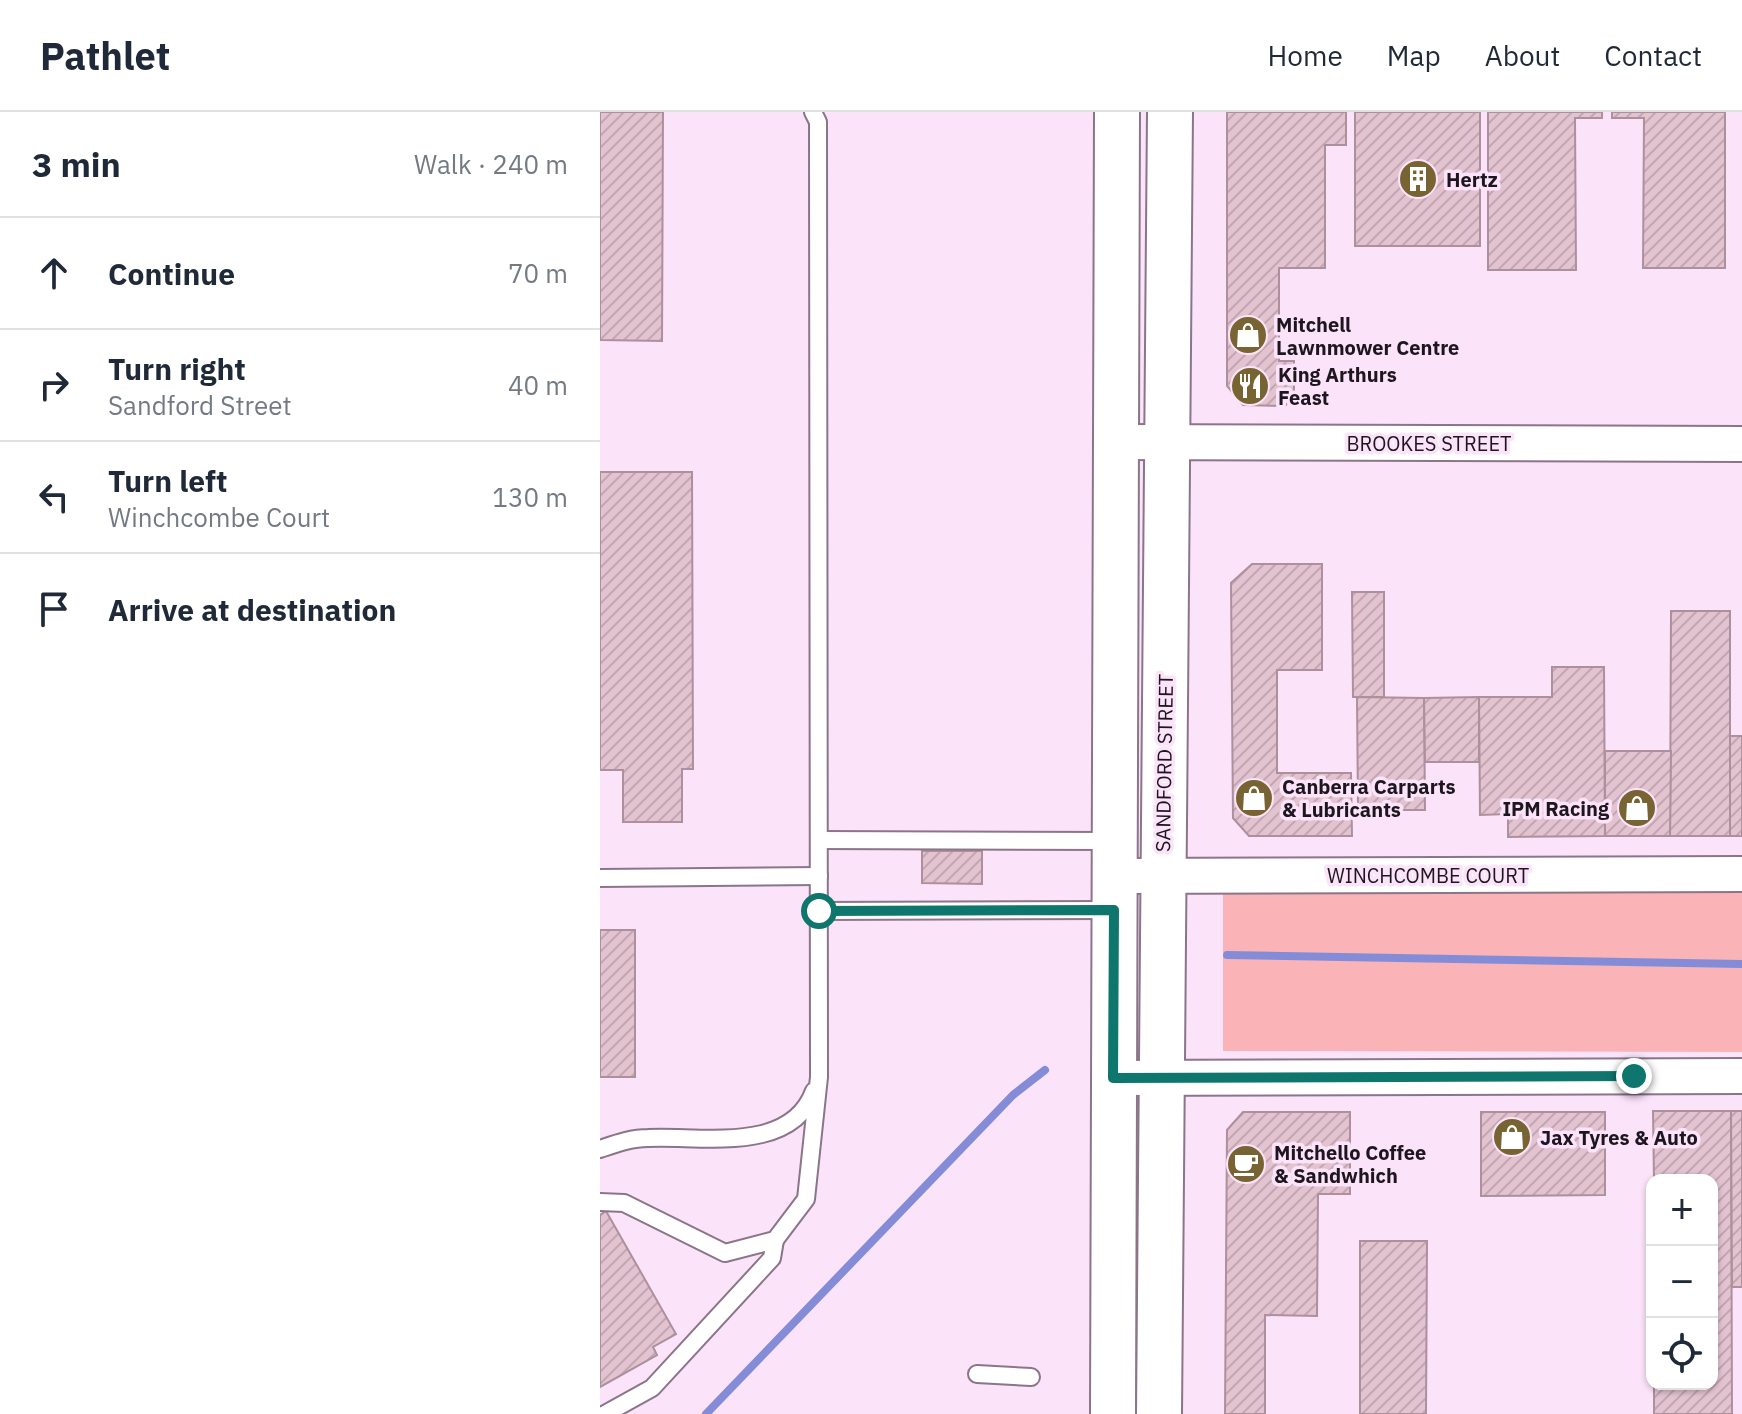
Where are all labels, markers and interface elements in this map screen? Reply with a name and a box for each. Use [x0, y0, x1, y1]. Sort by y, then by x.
text: Pathlet [40, 31, 170, 80]
text: Home [1267, 37, 1343, 74]
text: Map [1387, 37, 1441, 74]
text: About [1485, 37, 1560, 74]
text: Contact [1604, 37, 1702, 74]
text: 3 min [32, 142, 121, 186]
text: Walk · 240 m [414, 147, 568, 181]
building icon: Hertz [1397, 158, 1439, 200]
place label: Hertz [1446, 166, 1498, 193]
icon: ahead [32, 251, 76, 295]
text: Continue [108, 254, 235, 293]
text: 70 m [508, 256, 568, 290]
place label: Mitchell Lawnmower Centre [1276, 311, 1459, 361]
shop icon: Mitchell Lawnmower Centre [1227, 314, 1269, 356]
text: Turn right [108, 349, 246, 388]
place label: King Arthurs Feast [1278, 361, 1397, 411]
icon: right [32, 363, 76, 407]
restaurant icon: King Arthurs Feast [1229, 365, 1271, 407]
text: 40 m [508, 368, 568, 402]
text: Sandford Street [108, 388, 292, 422]
street label: BROOKES STREET [1346, 430, 1512, 457]
text: Turn left [108, 461, 227, 500]
icon: left [32, 475, 76, 519]
text: 130 m [492, 480, 568, 514]
text: Winchcombe Court [108, 500, 330, 534]
icon: arrive [32, 587, 76, 631]
text: Arrive at destination [108, 590, 396, 629]
street label: SANDFORD STREET [1149, 674, 1179, 852]
place label: Canberra Carparts & Lubricants [1282, 773, 1456, 823]
shop icon: Canberra Carparts & Lubricants [1233, 777, 1275, 819]
shop icon: IPM Racing [1616, 787, 1658, 829]
place label: IPM Racing [1502, 795, 1610, 822]
street label: WINCHCOMBE COURT [1327, 862, 1529, 889]
route start [801, 893, 837, 929]
route end [1616, 1058, 1652, 1094]
shop icon: Jax Tyres & Auto [1491, 1116, 1533, 1158]
place label: Jax Tyres & Auto [1540, 1124, 1698, 1151]
place label: Mitchello Coffee & Sandwhich [1274, 1139, 1426, 1189]
cafe icon: Mitchello Coffee & Sandwhich [1225, 1143, 1267, 1185]
map controls [1646, 1174, 1718, 1390]
button: + [1646, 1174, 1718, 1246]
button: − [1646, 1246, 1718, 1318]
button: locate [1646, 1318, 1718, 1390]

